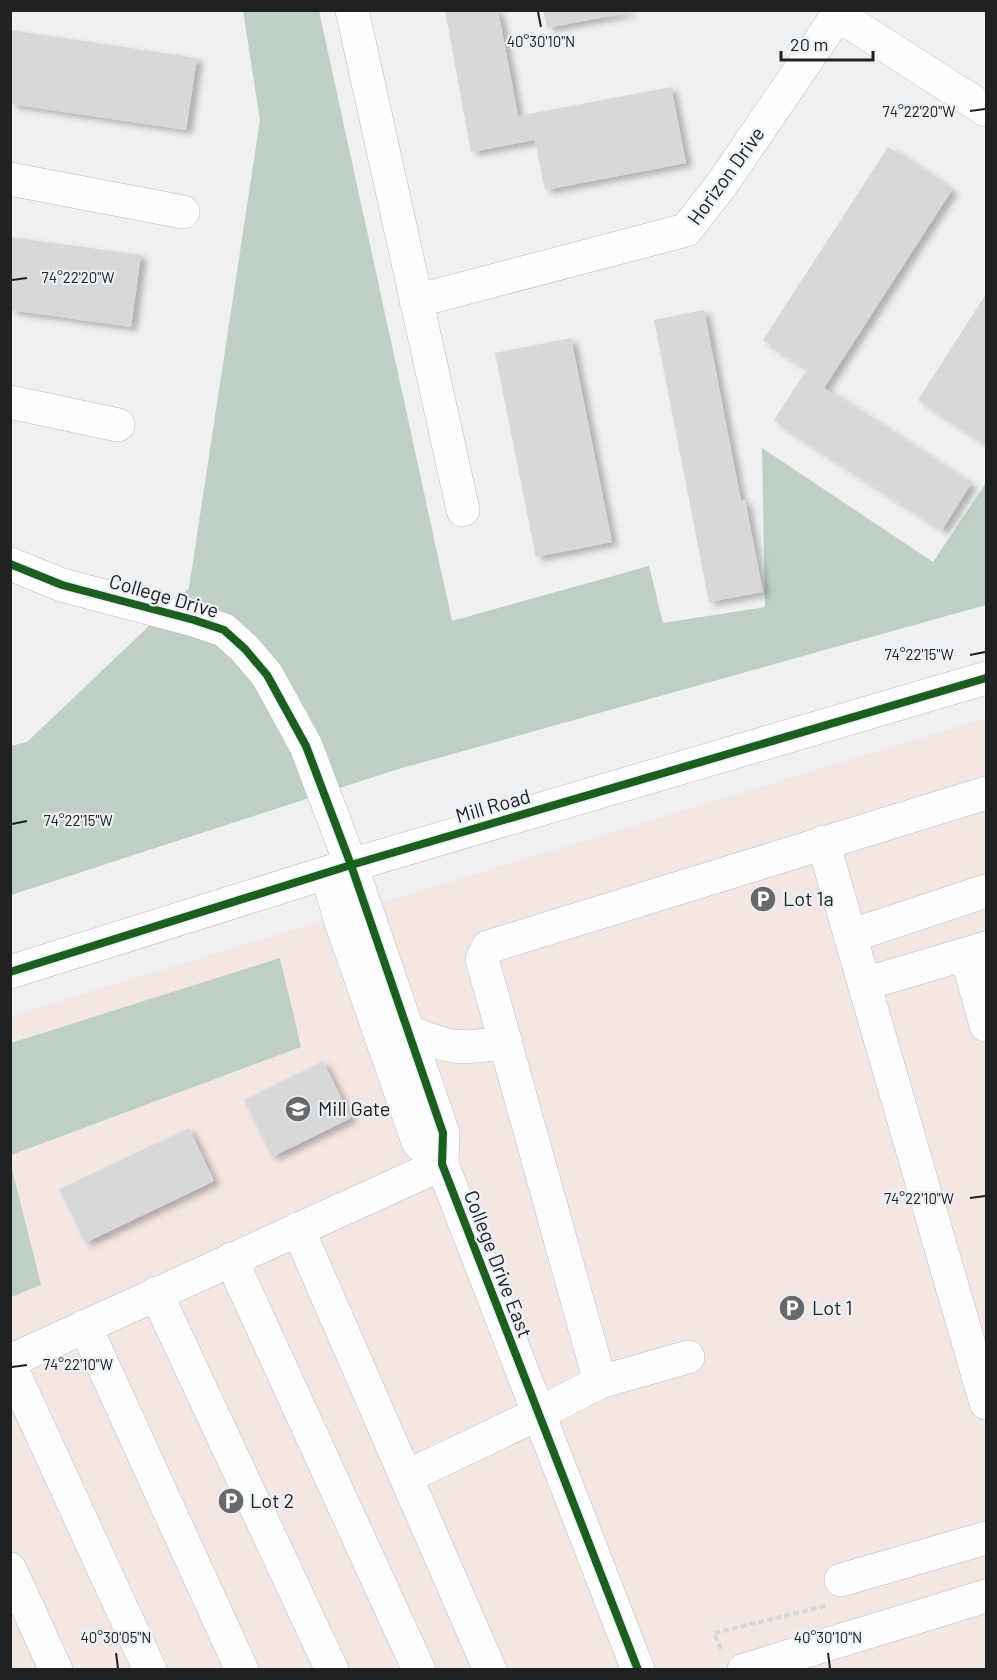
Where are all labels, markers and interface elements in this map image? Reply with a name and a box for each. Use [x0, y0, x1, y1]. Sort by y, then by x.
scale bar [781, 24, 872, 62]
text: 40°30'10"N [507, 32, 575, 50]
text: 20 m [790, 33, 828, 55]
text: 74°22'20"W [883, 102, 955, 120]
street label: Horizon Drive [682, 122, 769, 229]
text: 74°22'20"W [42, 268, 114, 286]
street label: College Drive [107, 568, 222, 622]
text: 74°22'15"W [884, 645, 954, 663]
street label: Mill Road [452, 783, 533, 827]
text: 74°22'15"W [43, 811, 113, 829]
parking icon: Lot 1a [748, 884, 778, 914]
place label: Lot 1a [783, 886, 834, 910]
school or university icon: Mill Gate [283, 1094, 313, 1124]
place label: Mill Gate [318, 1096, 391, 1120]
street label: College Drive East [460, 1187, 538, 1341]
text: 74°22'10"W [884, 1189, 954, 1207]
parking icon: Lot 1 [777, 1293, 807, 1323]
place label: Lot 1 [812, 1295, 852, 1319]
text: 74°22'10"W [43, 1355, 113, 1373]
parking icon: Lot 2 [216, 1486, 246, 1516]
place label: Lot 2 [250, 1488, 294, 1512]
text: 40°30'05"N [81, 1628, 151, 1646]
text: 40°30'10"N [794, 1628, 862, 1646]

